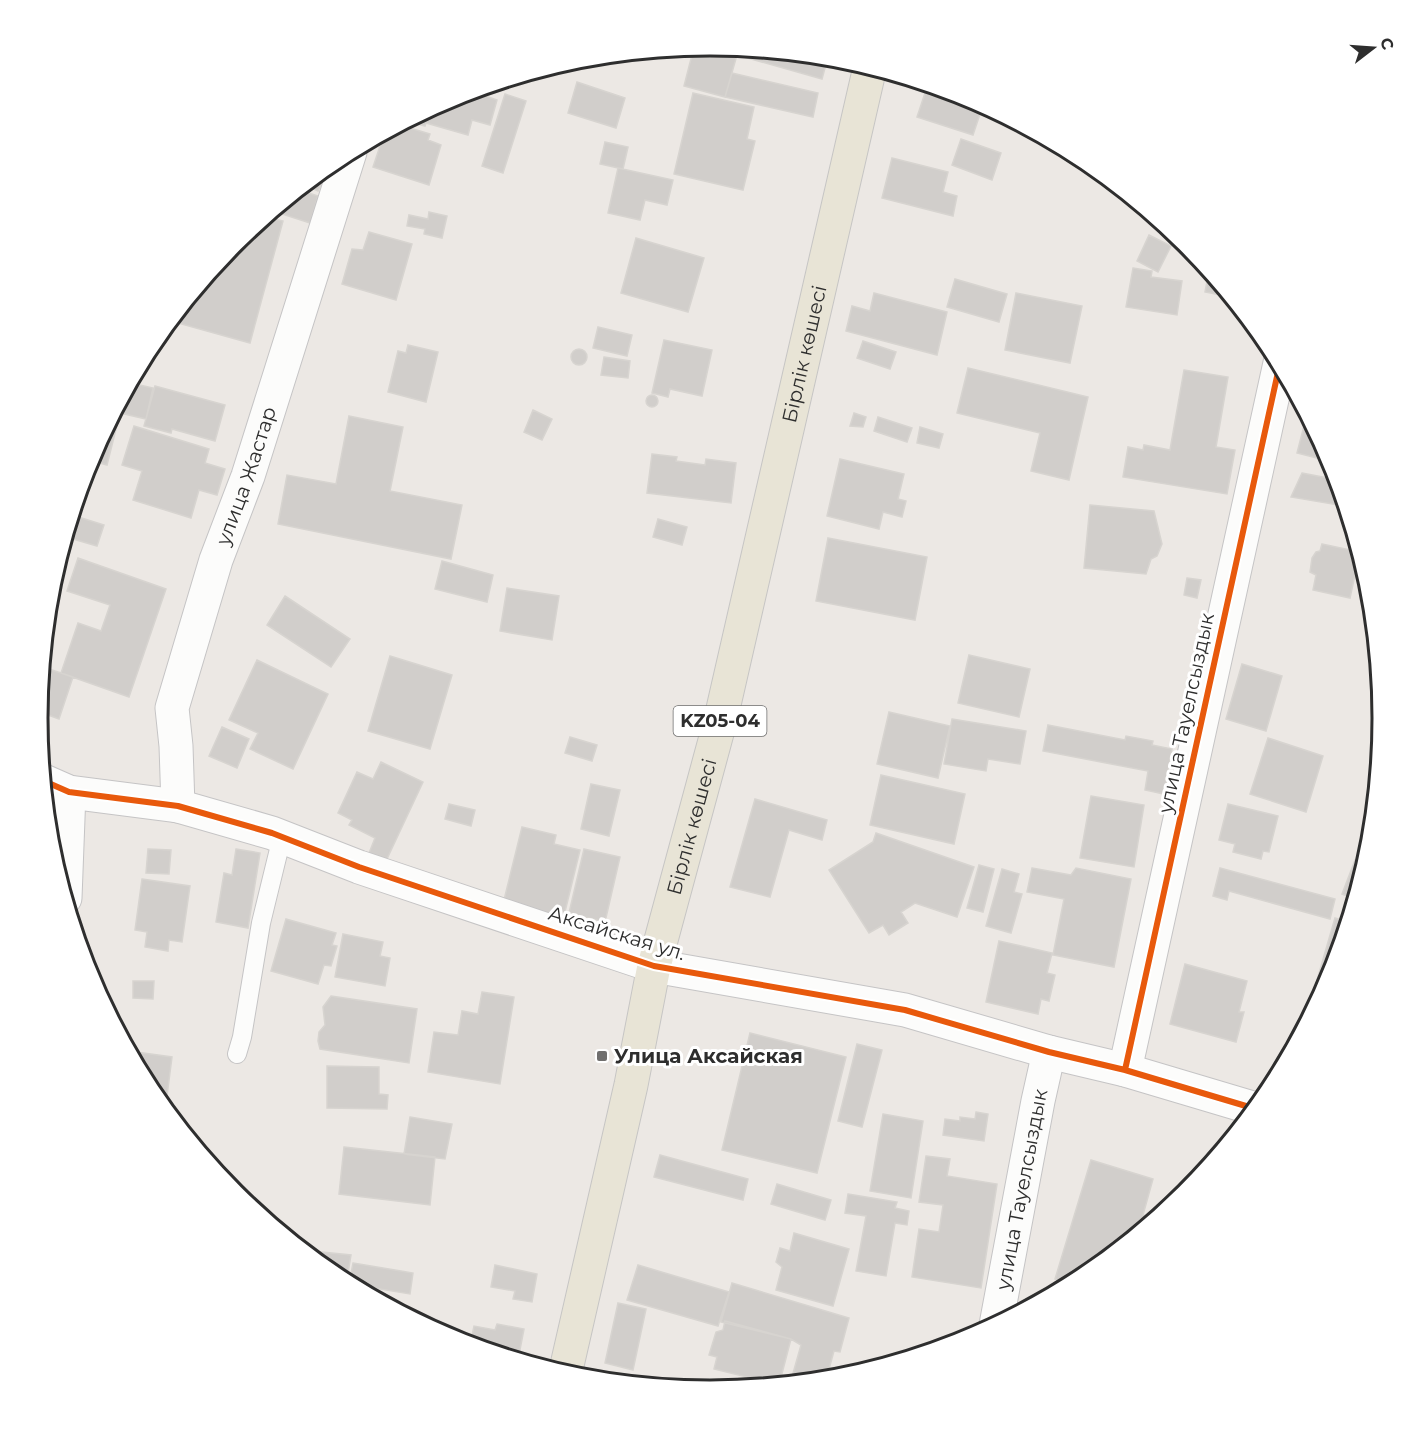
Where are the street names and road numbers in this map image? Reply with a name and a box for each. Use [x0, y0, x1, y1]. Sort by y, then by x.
street label: Бірлік көшесі [777, 283, 832, 425]
street label: улица Жастар [210, 404, 281, 550]
street label: улица Тауелсыздык [1153, 610, 1219, 816]
road number: KZ05-04 [674, 706, 766, 736]
street label: Бірлік көшесі [662, 756, 722, 898]
street label: Аксайская ул. [546, 901, 688, 965]
street label: улица Тауелсыздык [991, 1086, 1052, 1293]

